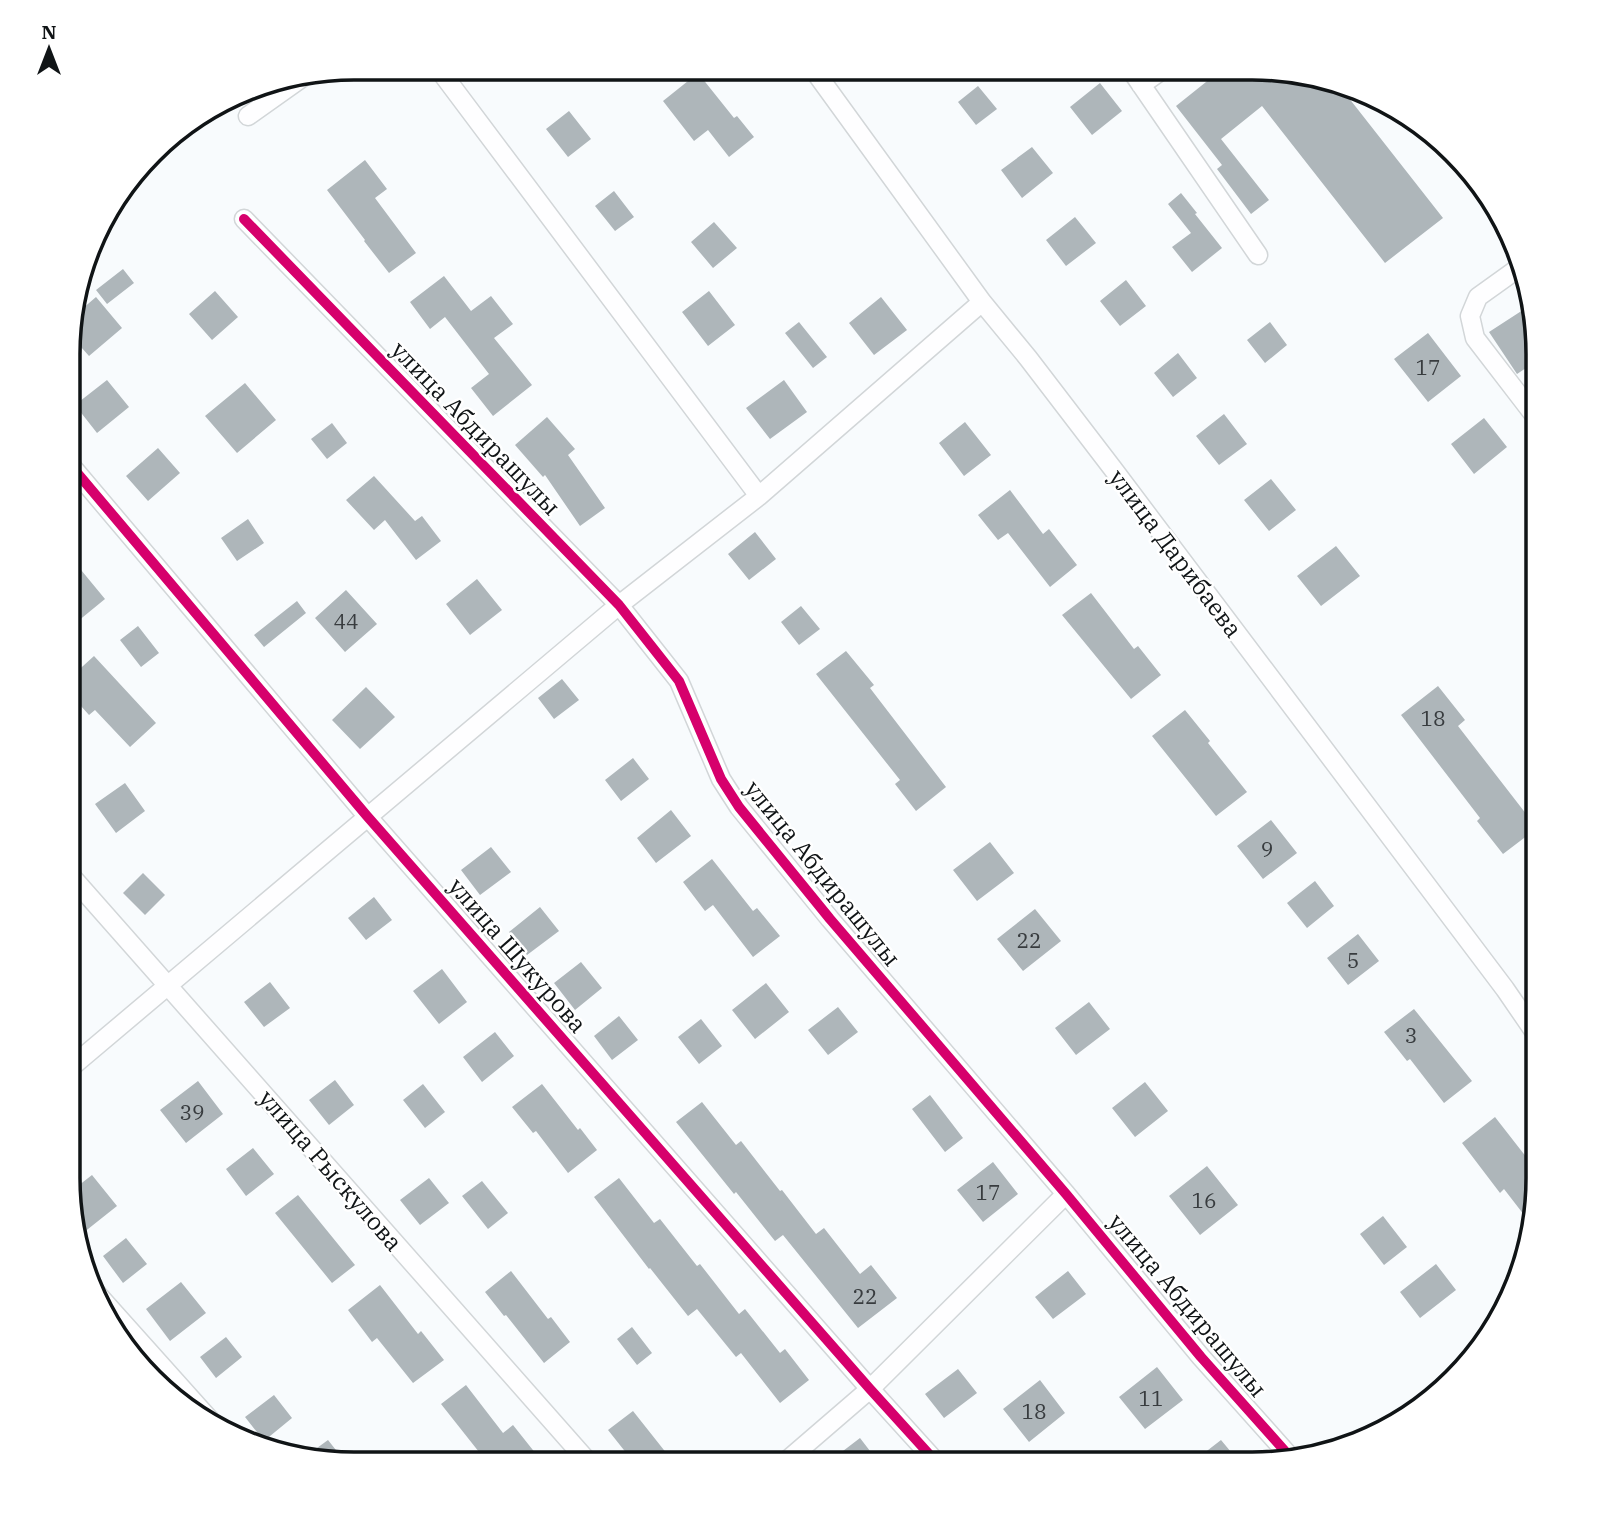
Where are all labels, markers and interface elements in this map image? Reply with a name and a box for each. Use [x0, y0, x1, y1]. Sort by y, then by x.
north arrow [14, 14, 84, 84]
text: N [41, 20, 57, 44]
street label: улица Абдирашулы [384, 334, 568, 522]
house number: 17 [1415, 353, 1441, 381]
street label: улица Дарибаева [1102, 462, 1250, 644]
house number: 44 [333, 607, 359, 635]
house number: 18 [1420, 704, 1446, 732]
street label: улица Абдирашулы [738, 773, 908, 973]
house number: 9 [1261, 835, 1273, 863]
street label: улица Шукурова [442, 871, 594, 1039]
house number: 22 [1016, 926, 1042, 954]
house number: 5 [1347, 946, 1359, 974]
house number: 3 [1405, 1021, 1417, 1049]
street label: улица Рыскулова [252, 1083, 410, 1257]
house number: 39 [179, 1098, 205, 1126]
house number: 17 [975, 1178, 1001, 1206]
house number: 16 [1191, 1186, 1217, 1214]
street label: улица Абдирашулы [1102, 1206, 1274, 1404]
house number: 22 [852, 1282, 878, 1310]
house number: 11 [1138, 1384, 1164, 1412]
house number: 18 [1021, 1397, 1047, 1425]

